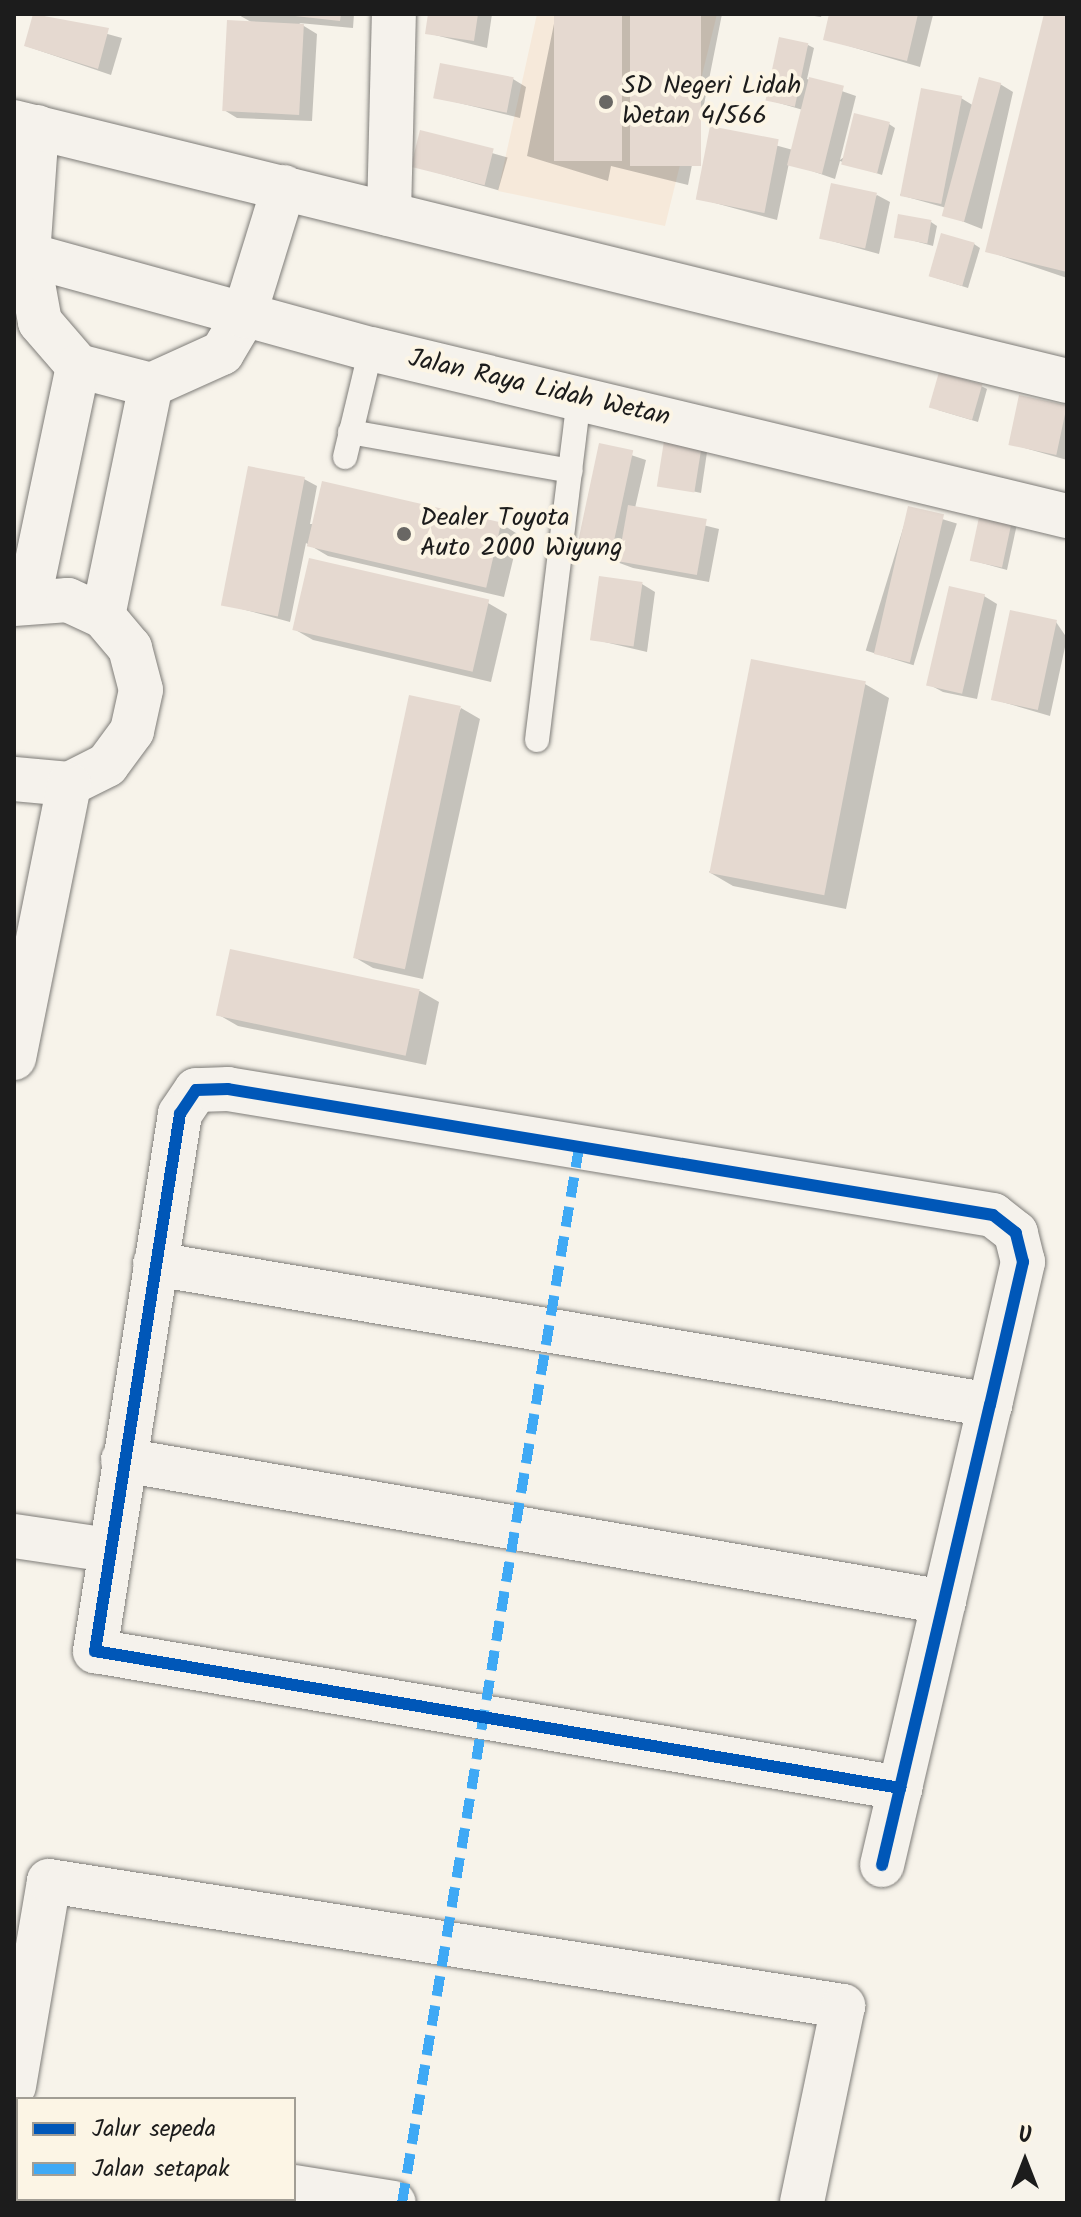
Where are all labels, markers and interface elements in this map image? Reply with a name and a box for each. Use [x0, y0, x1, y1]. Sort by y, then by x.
place label: SD Negeri Lidah Wetan 4/566 [622, 71, 801, 132]
marker: SD Negeri Lidah Wetan 4/566 [597, 93, 615, 111]
street label: Jalan Raya Lidah Wetan [405, 344, 673, 434]
place label: Dealer Toyota Auto 2000 Wiyung [420, 503, 623, 564]
marker: Dealer Toyota Auto 2000 Wiyung [395, 525, 413, 543]
legend [16, 2097, 296, 2201]
text: Jalur sepeda [92, 2110, 216, 2149]
text: U [1018, 2119, 1032, 2154]
north arrow [985, 2121, 1065, 2201]
text: Jalan setapak [92, 2150, 230, 2189]

